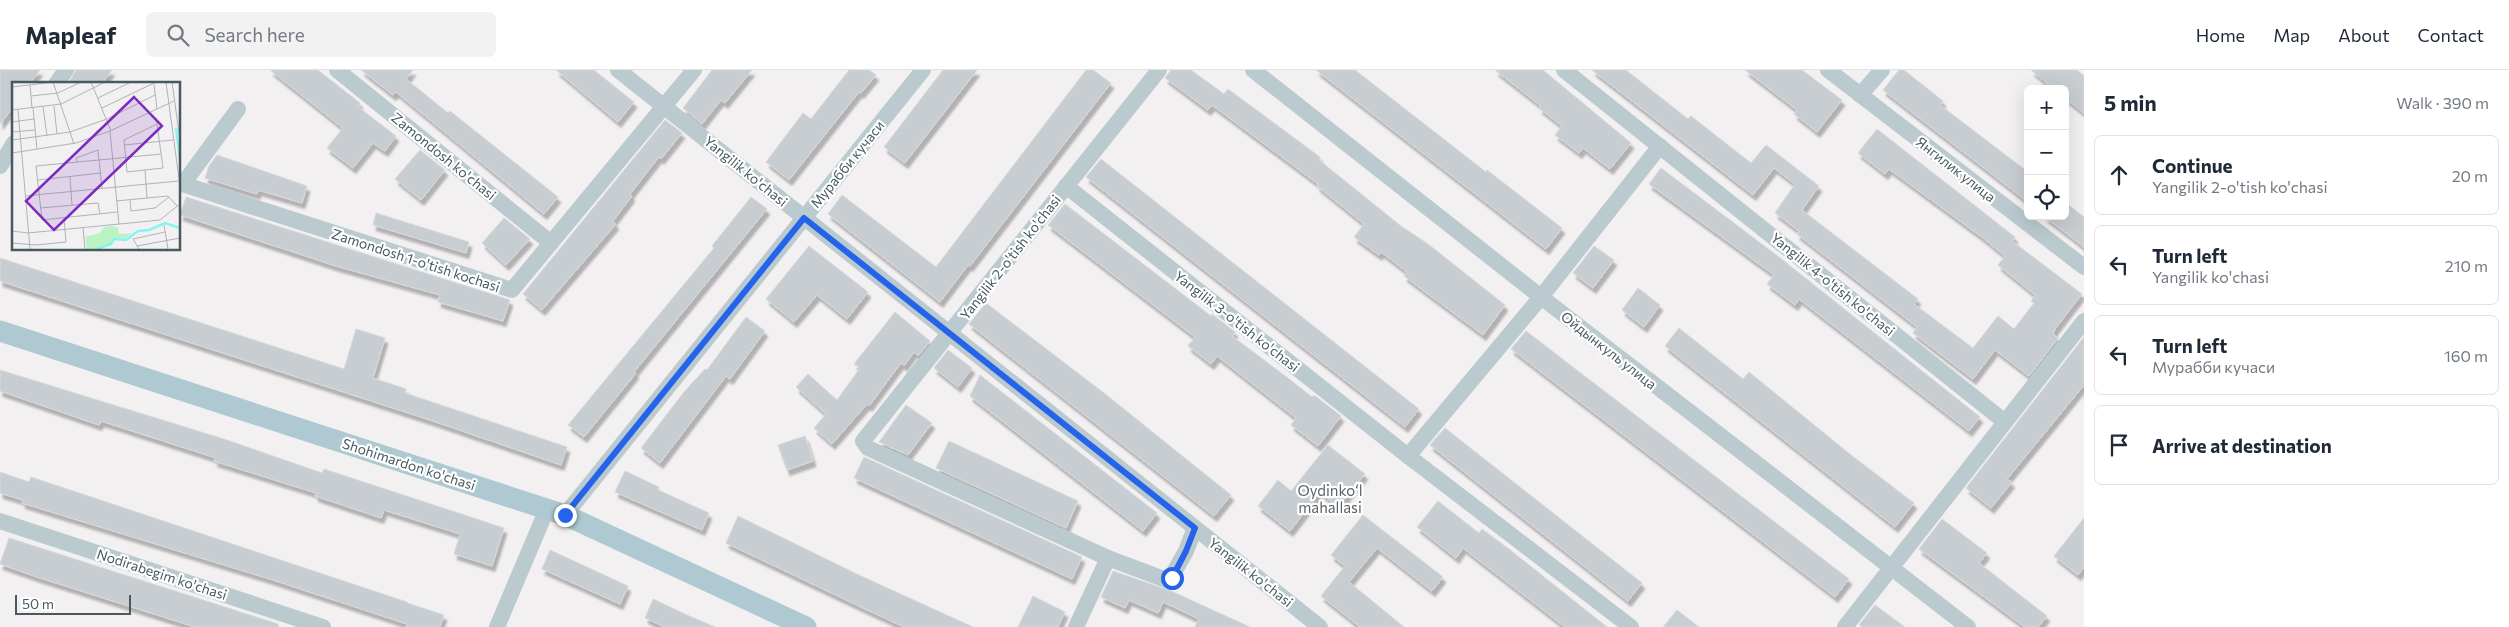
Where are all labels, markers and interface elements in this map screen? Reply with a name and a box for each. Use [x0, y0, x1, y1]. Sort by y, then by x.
search box [146, 12, 496, 57]
text: Mapleaf [25, 20, 116, 49]
icon: search [164, 21, 192, 49]
text: Search here [204, 23, 305, 46]
text: Home [2196, 24, 2245, 46]
text: Map [2273, 24, 2310, 46]
text: About [2338, 24, 2390, 46]
text: Contact [2418, 24, 2484, 46]
inset map [12, 82, 180, 250]
map controls [2024, 85, 2069, 220]
button: + [2024, 85, 2069, 130]
text: 5 min [2104, 90, 2157, 115]
text: Walk · 390 m [2396, 93, 2489, 112]
street label: Zamondosh ko'chasi [388, 109, 500, 203]
street label: Мурабби кучаси [806, 117, 888, 211]
button: − [2024, 130, 2069, 175]
street label: Yangilik ko'chasi [701, 132, 791, 210]
street label: Янгилик улица [1913, 133, 1999, 205]
text: Continue [2152, 154, 2232, 177]
icon: ahead [2105, 161, 2133, 189]
text: 20 m [2452, 166, 2488, 185]
button: locate [2024, 175, 2069, 220]
text: Yangilik 2-o'tish ko'chasi [2152, 177, 2328, 196]
street label: Yangilik 2-o'tish ko'chasi [956, 191, 1064, 323]
street label: Zamondosh 1-o'tish kochasi [330, 225, 502, 295]
street label: Yangilik 4-o'tish ko'chasi [1768, 229, 1898, 339]
text: Turn left [2152, 244, 2227, 267]
icon: left [2105, 251, 2133, 279]
text: 210 m [2445, 256, 2488, 275]
street label: Yangilik 3-o'tish ko'chasi [1171, 267, 1303, 375]
text: Yangilik ko'chasi [2152, 267, 2269, 286]
street label: Ойдынкуль улица [1558, 307, 1660, 393]
text: Turn left [2152, 334, 2227, 357]
icon: left [2105, 341, 2133, 369]
text: 160 m [2444, 346, 2488, 365]
text: Мурабби кучаси [2152, 357, 2275, 376]
icon: arrive [2105, 431, 2133, 459]
street label: Shohimardon ko'chasi [340, 434, 478, 494]
text: Arrive at destination [2152, 434, 2332, 457]
district label: Oydinkoʻl mahallasi [1298, 481, 1362, 516]
route end [554, 504, 577, 527]
street label: Yangilik ko'chasi [1205, 534, 1297, 610]
street label: Nodirabegim ko'chasi [95, 545, 229, 603]
route start [1161, 567, 1184, 590]
scale bar [15, 592, 131, 615]
text: 50 m [22, 595, 54, 612]

